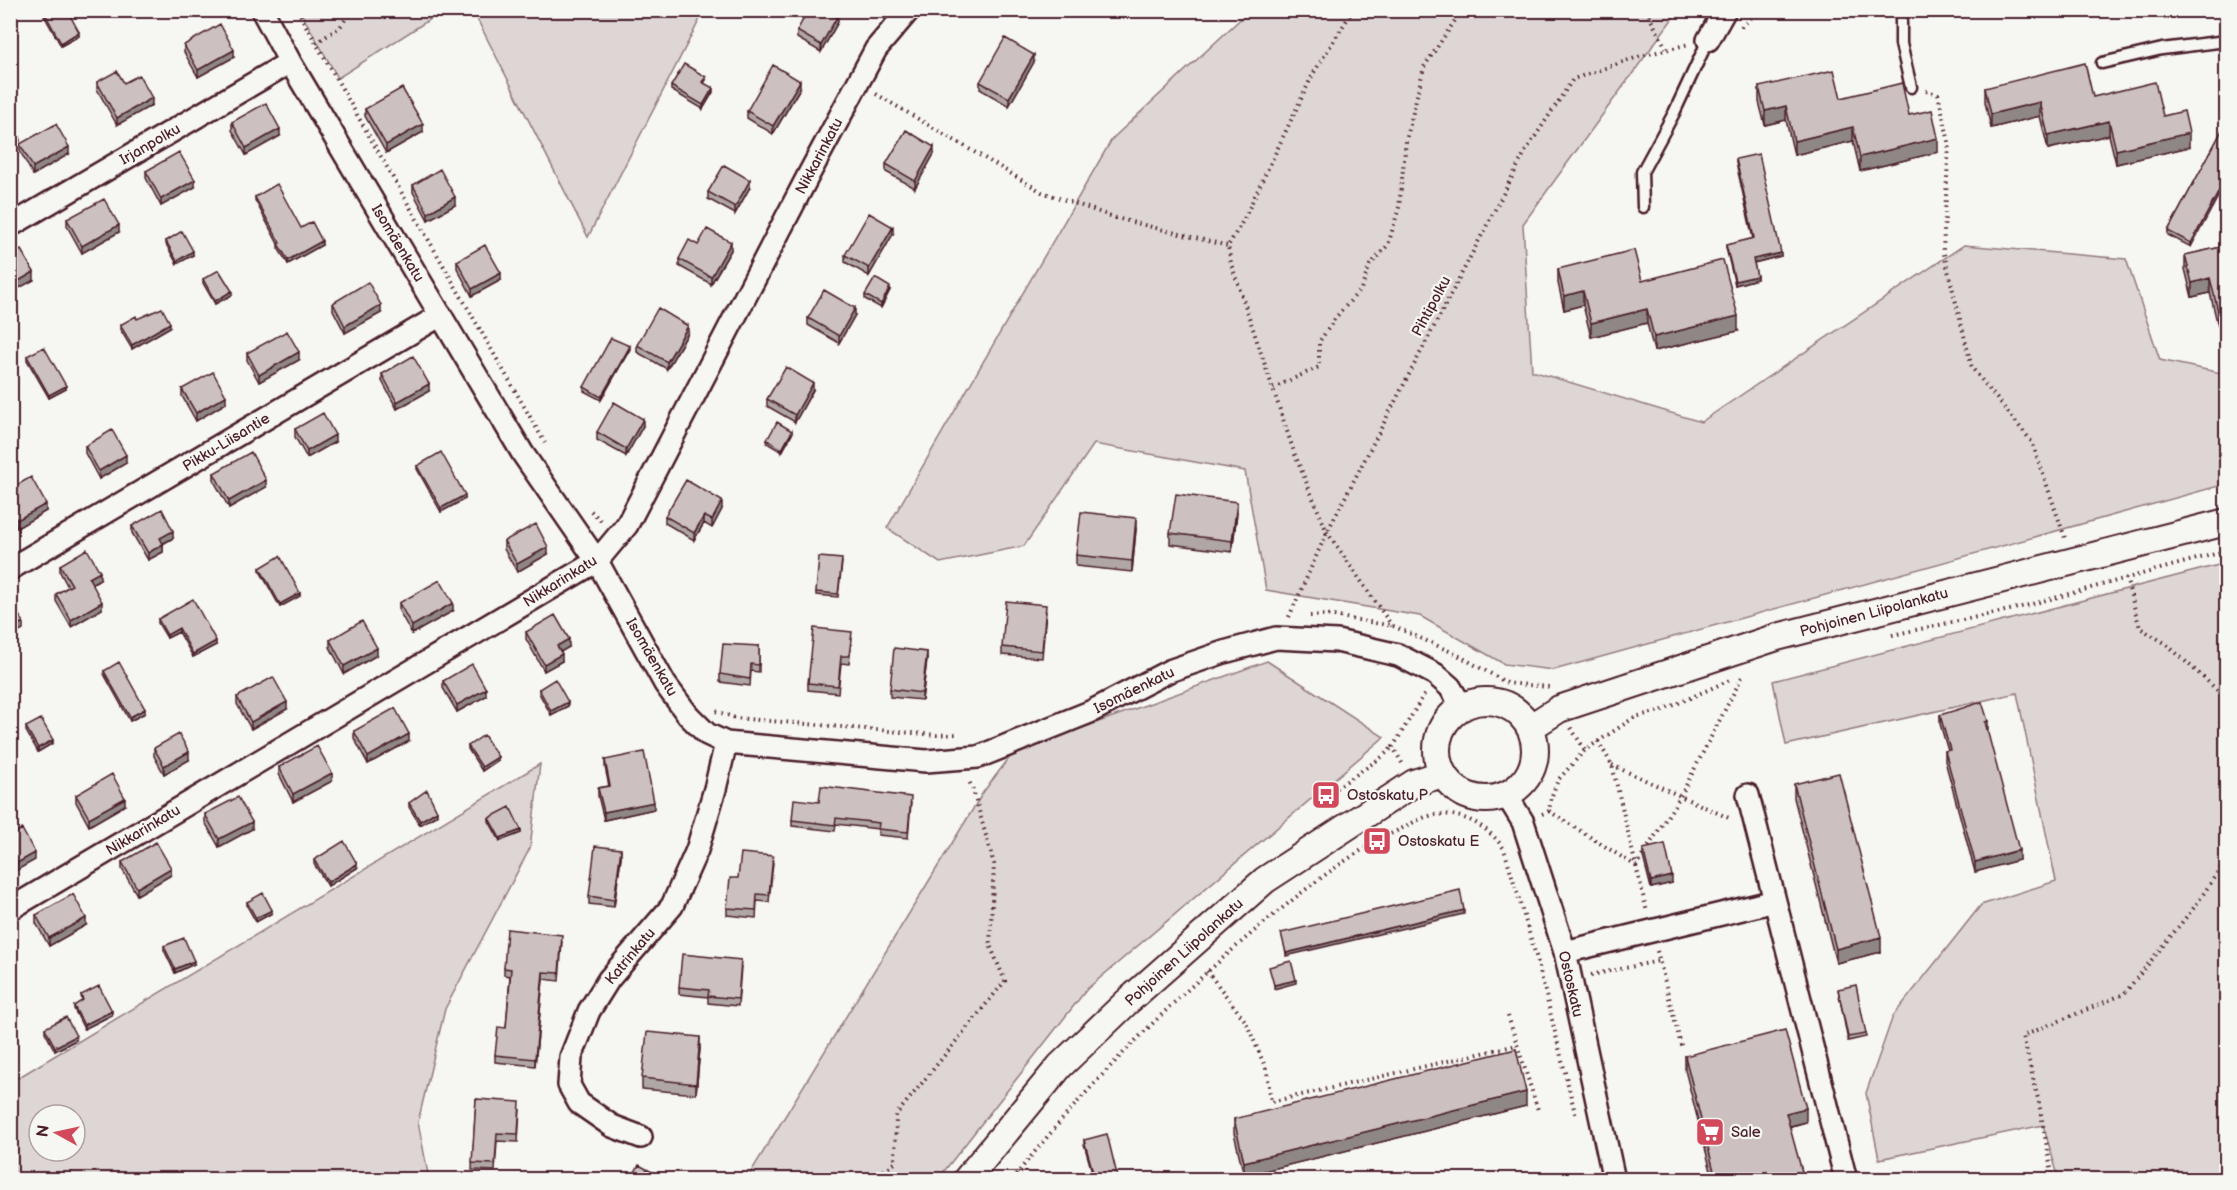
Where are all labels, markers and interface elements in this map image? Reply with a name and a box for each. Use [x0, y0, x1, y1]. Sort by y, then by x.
street label: Nikkarinkatu [791, 115, 847, 198]
street label: Irjanpolku [117, 120, 184, 169]
street label: Isomäenkatu [367, 201, 428, 286]
street label: Pihtipolku [1408, 273, 1455, 340]
street label: Pikku-Liisantie [179, 409, 273, 476]
street label: Nikkarinkatu [520, 551, 601, 612]
street label: Pohjoinen Liipolankatu [1798, 584, 1950, 641]
street label: Isomäenkatu [622, 615, 682, 700]
street label: Isomäenkatu [1091, 663, 1178, 718]
bus stop icon: Ostoskatu P [1310, 779, 1342, 811]
place label: Ostoskatu P [1347, 786, 1428, 805]
street label: Nikkarinkatu [103, 801, 184, 860]
bus stop icon: Ostoskatu E [1361, 825, 1393, 857]
place label: Ostoskatu E [1398, 832, 1479, 851]
street label: Pohjoinen Liipolankatu [1121, 894, 1247, 1011]
street label: Katrinkatu [601, 924, 660, 989]
street label: Ostoskatu [1554, 949, 1587, 1019]
north arrow [27, 1103, 87, 1163]
supermarket icon: Sale [1694, 1116, 1726, 1148]
place label: Sale [1731, 1123, 1761, 1142]
text: N [33, 1124, 54, 1138]

